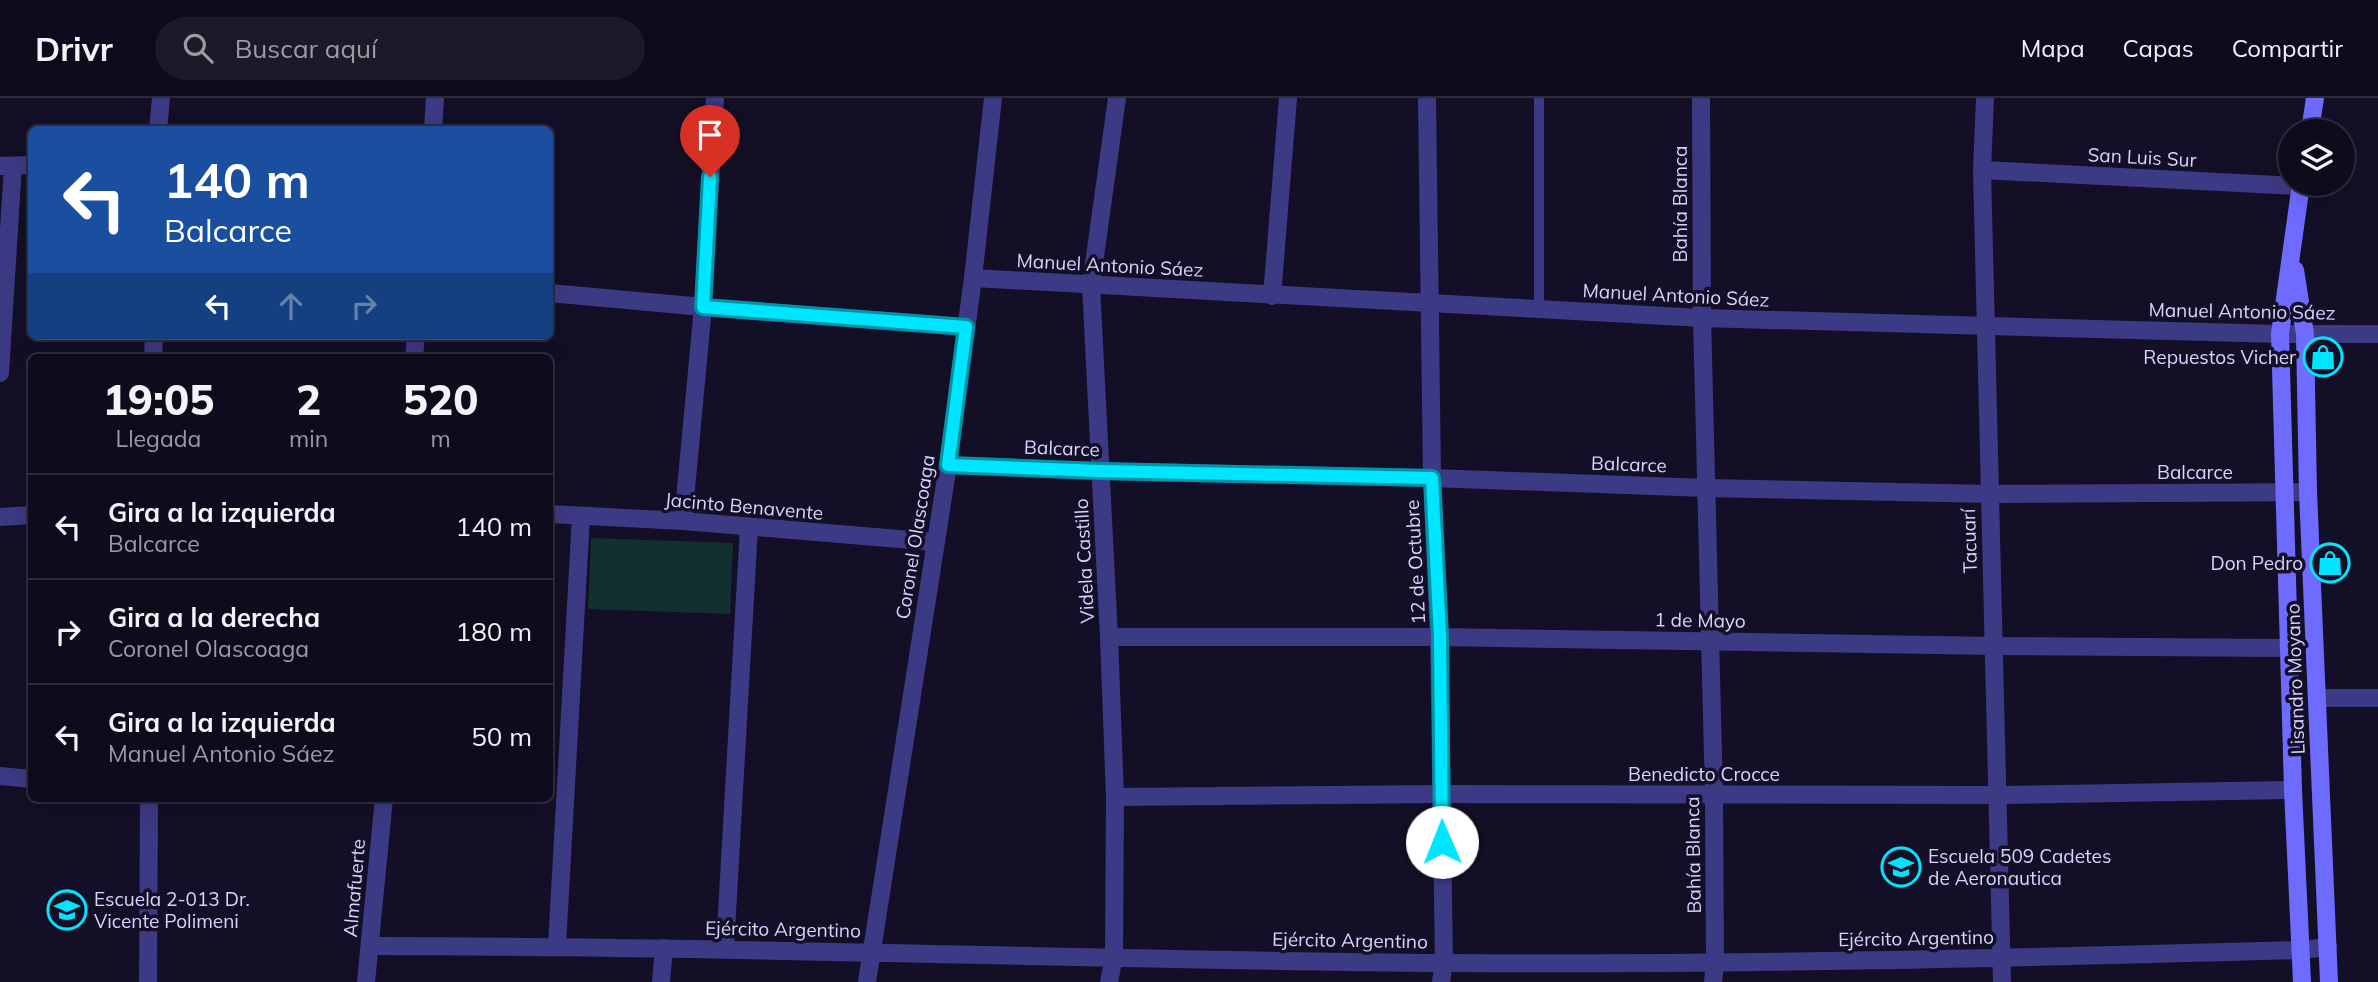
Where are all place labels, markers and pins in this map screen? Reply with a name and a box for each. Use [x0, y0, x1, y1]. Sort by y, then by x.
pin [680, 105, 740, 177]
shop icon: Repuestos Vicher [2302, 336, 2344, 378]
place label: Repuestos Vicher [2143, 345, 2296, 369]
shop icon: Don Pedro [2309, 542, 2351, 584]
place label: Don Pedro [2211, 551, 2303, 575]
place label: Escuela 509 Cadetes de Aeronautica [1928, 844, 2111, 890]
school or university icon: Escuela 509 Cadetes de Aeronautica [1880, 846, 1922, 888]
place label: Escuela 2-013 Dr. Vicente Polimeni [94, 887, 250, 933]
school or university icon: Escuela 2-013 Dr. Vicente Polimeni [46, 889, 88, 931]

